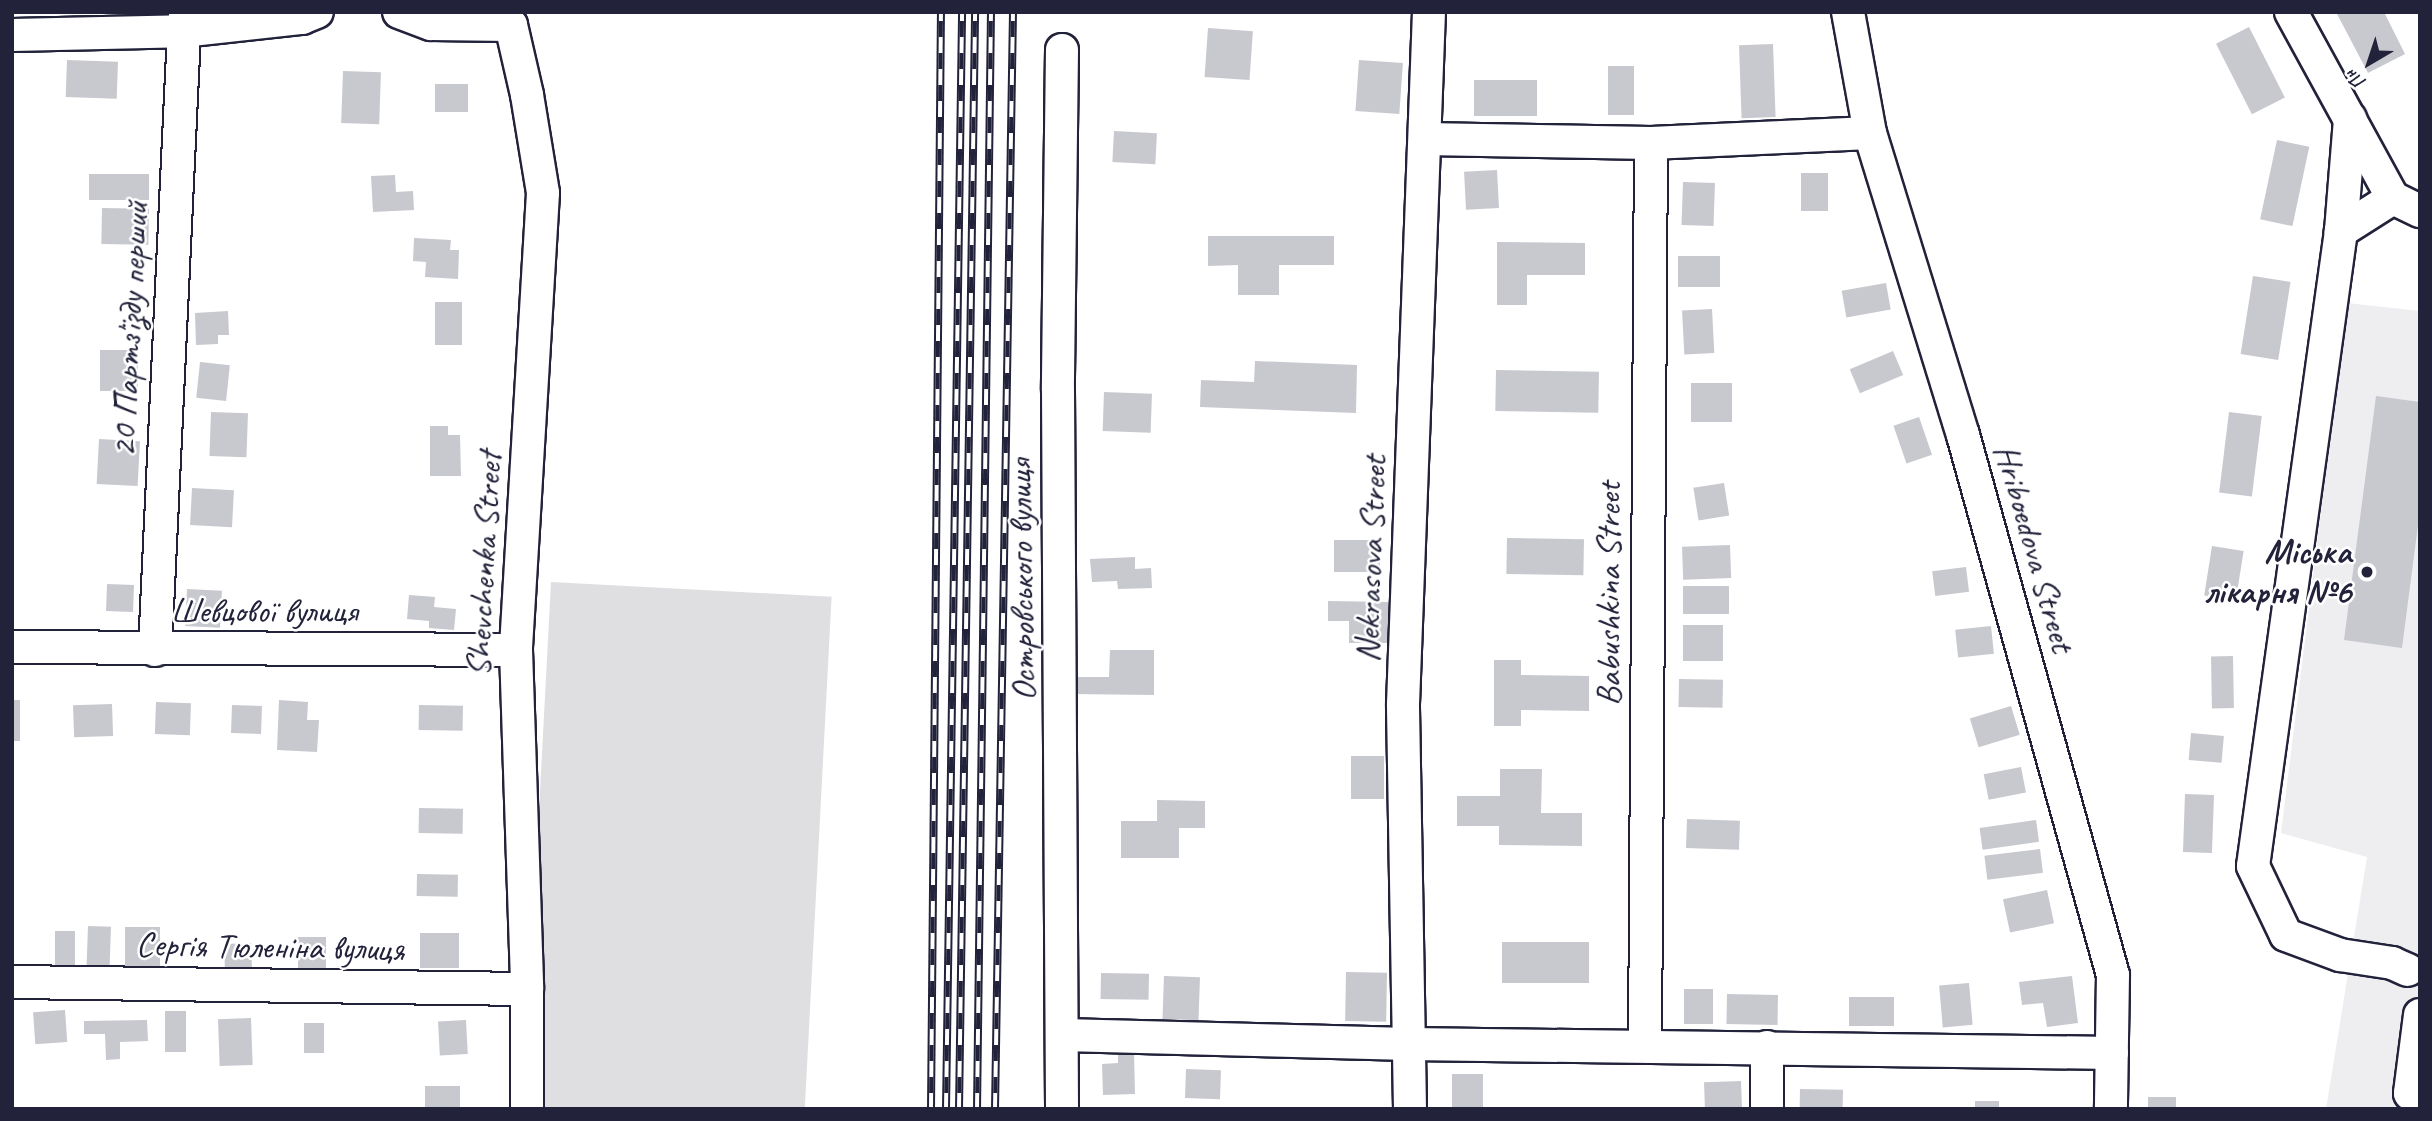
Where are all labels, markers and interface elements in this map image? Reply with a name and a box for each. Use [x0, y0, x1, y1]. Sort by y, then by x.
north arrow [2334, 28, 2404, 98]
text: Пн [2341, 64, 2371, 95]
street label: 20 Партз'їзду перший [102, 198, 158, 460]
street label: Hriboedova Street [1984, 439, 2084, 657]
street label: Shevchenka Street [457, 450, 511, 678]
street label: Nekrasova Street [1346, 455, 1396, 663]
street label: Островського вулиця [999, 459, 1045, 701]
street label: Babushkina Street [1588, 482, 1630, 706]
place label: Міська лікарня №6 [2204, 531, 2351, 613]
marker: Міська лікарня №6 [2357, 562, 2377, 582]
street label: Шевцової вулиця [170, 590, 358, 632]
street label: Сергія Тюленіна вулиця [137, 924, 403, 970]

